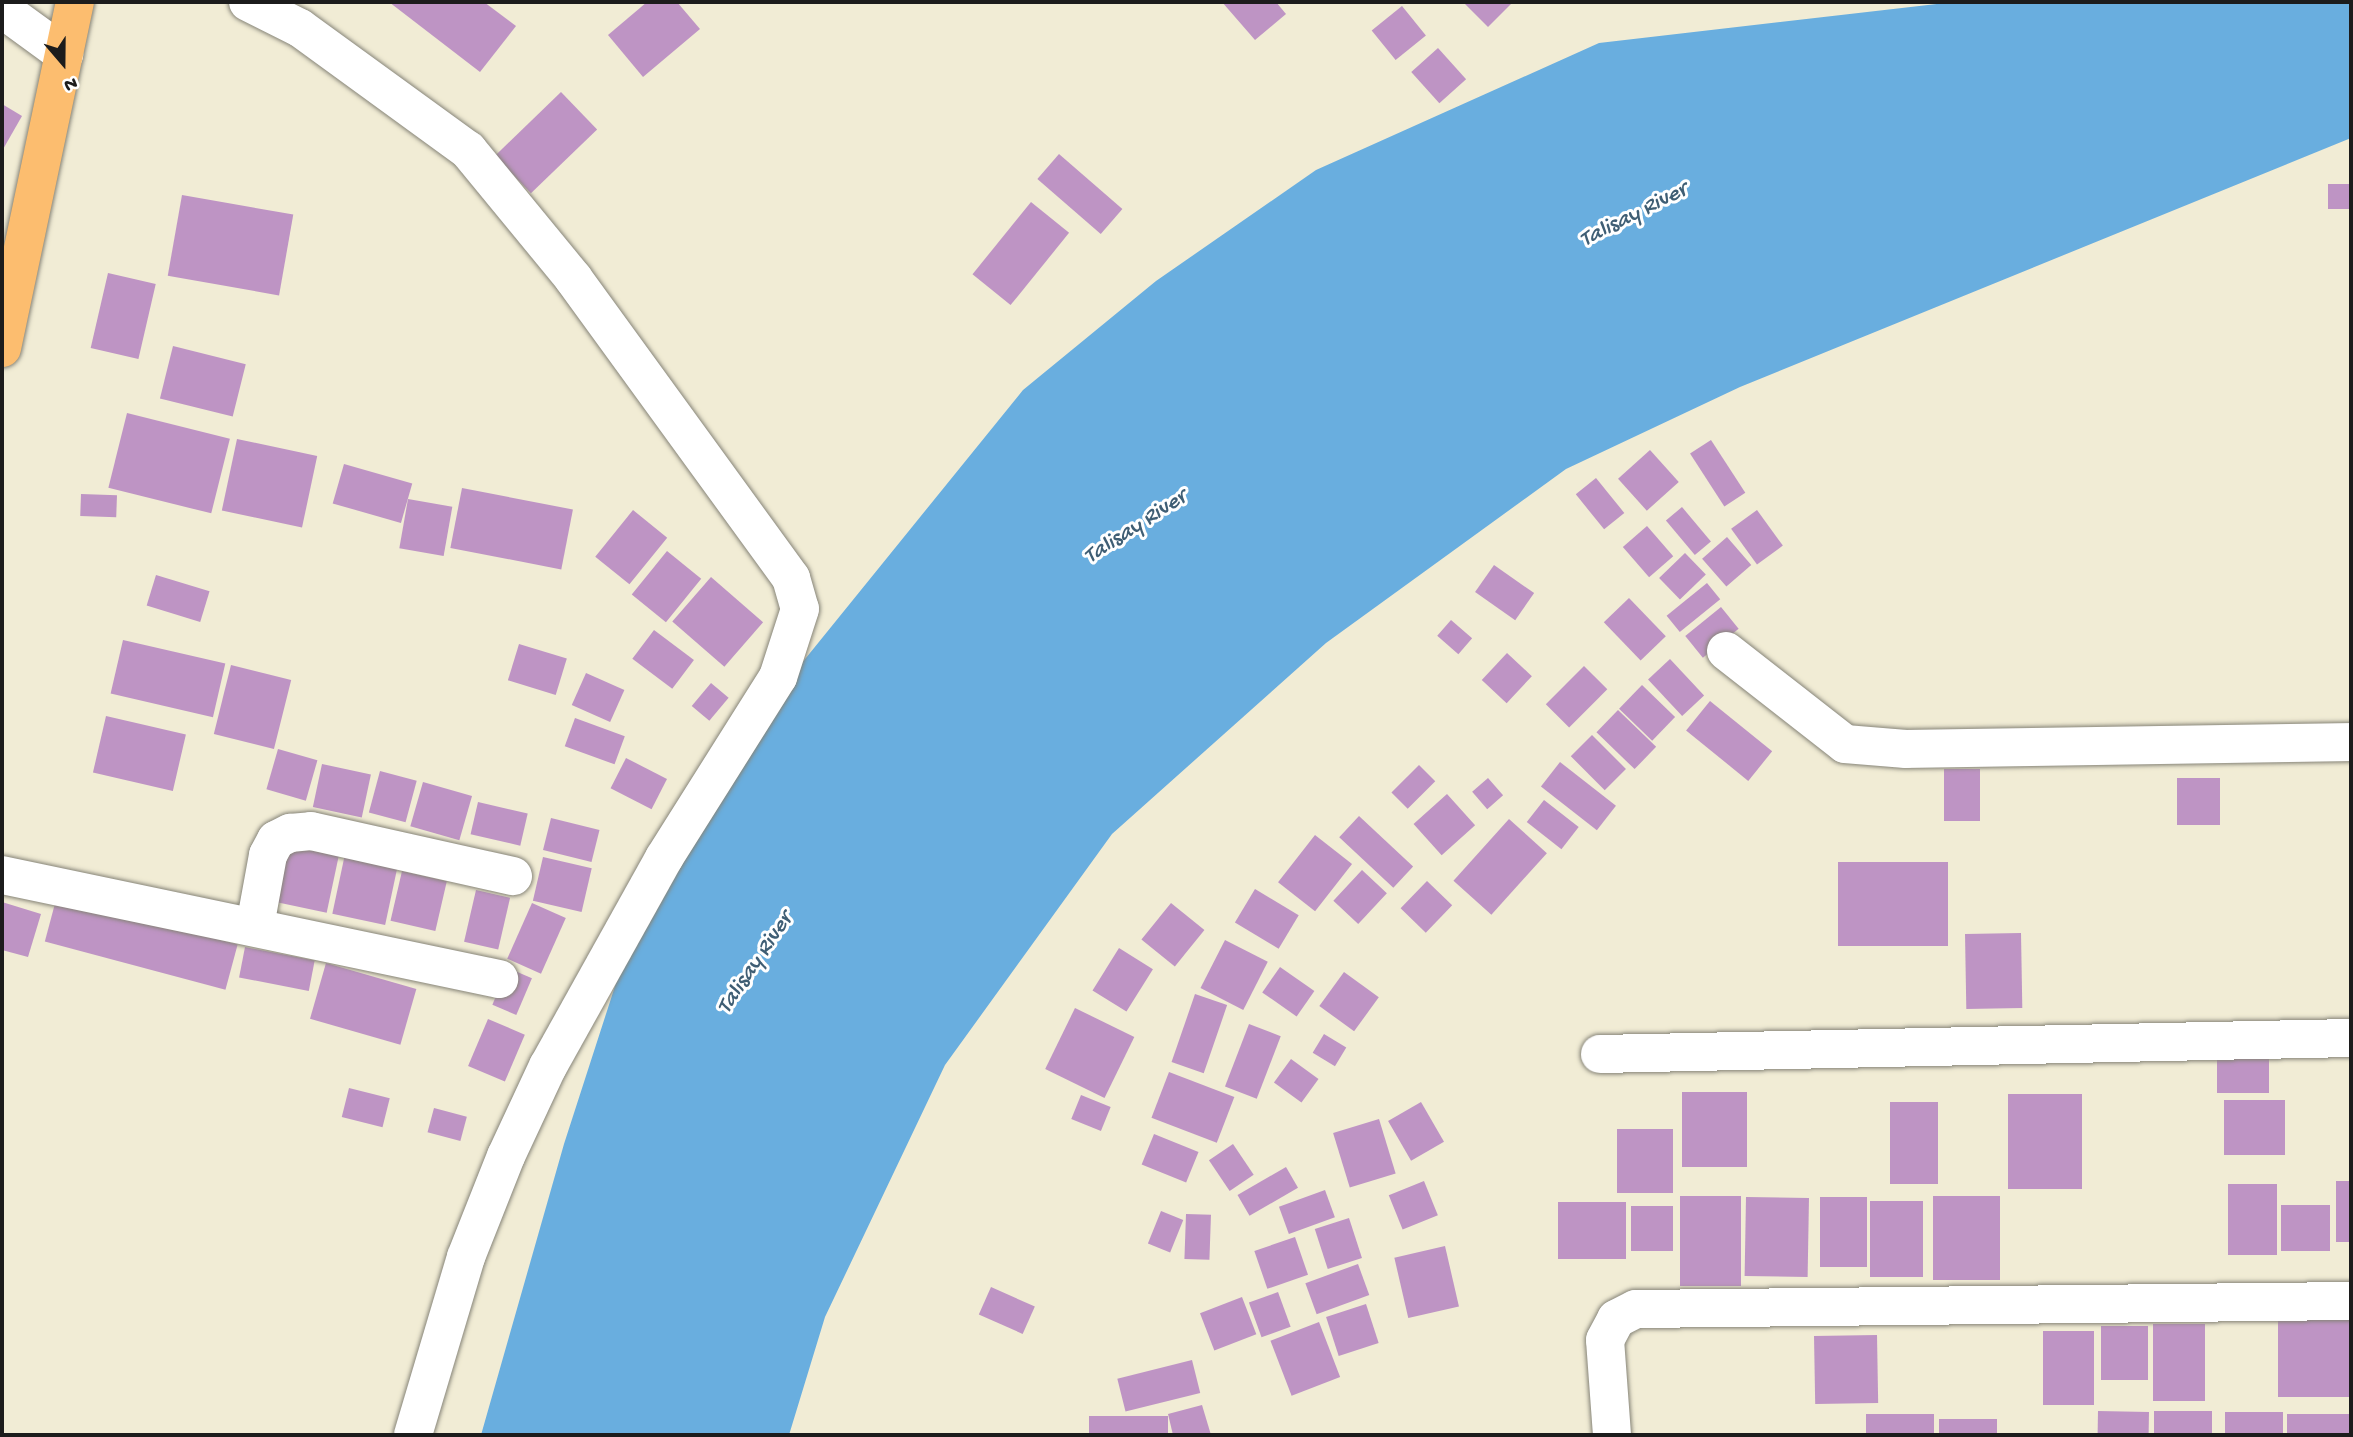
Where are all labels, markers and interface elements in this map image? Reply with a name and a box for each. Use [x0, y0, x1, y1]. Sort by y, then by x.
north arrow [28, 28, 98, 98]
text: N [61, 70, 80, 96]
water label: Talisay River [1576, 177, 1692, 255]
water label: Talisay River [1079, 485, 1193, 571]
water label: Talisay River [712, 908, 800, 1020]

